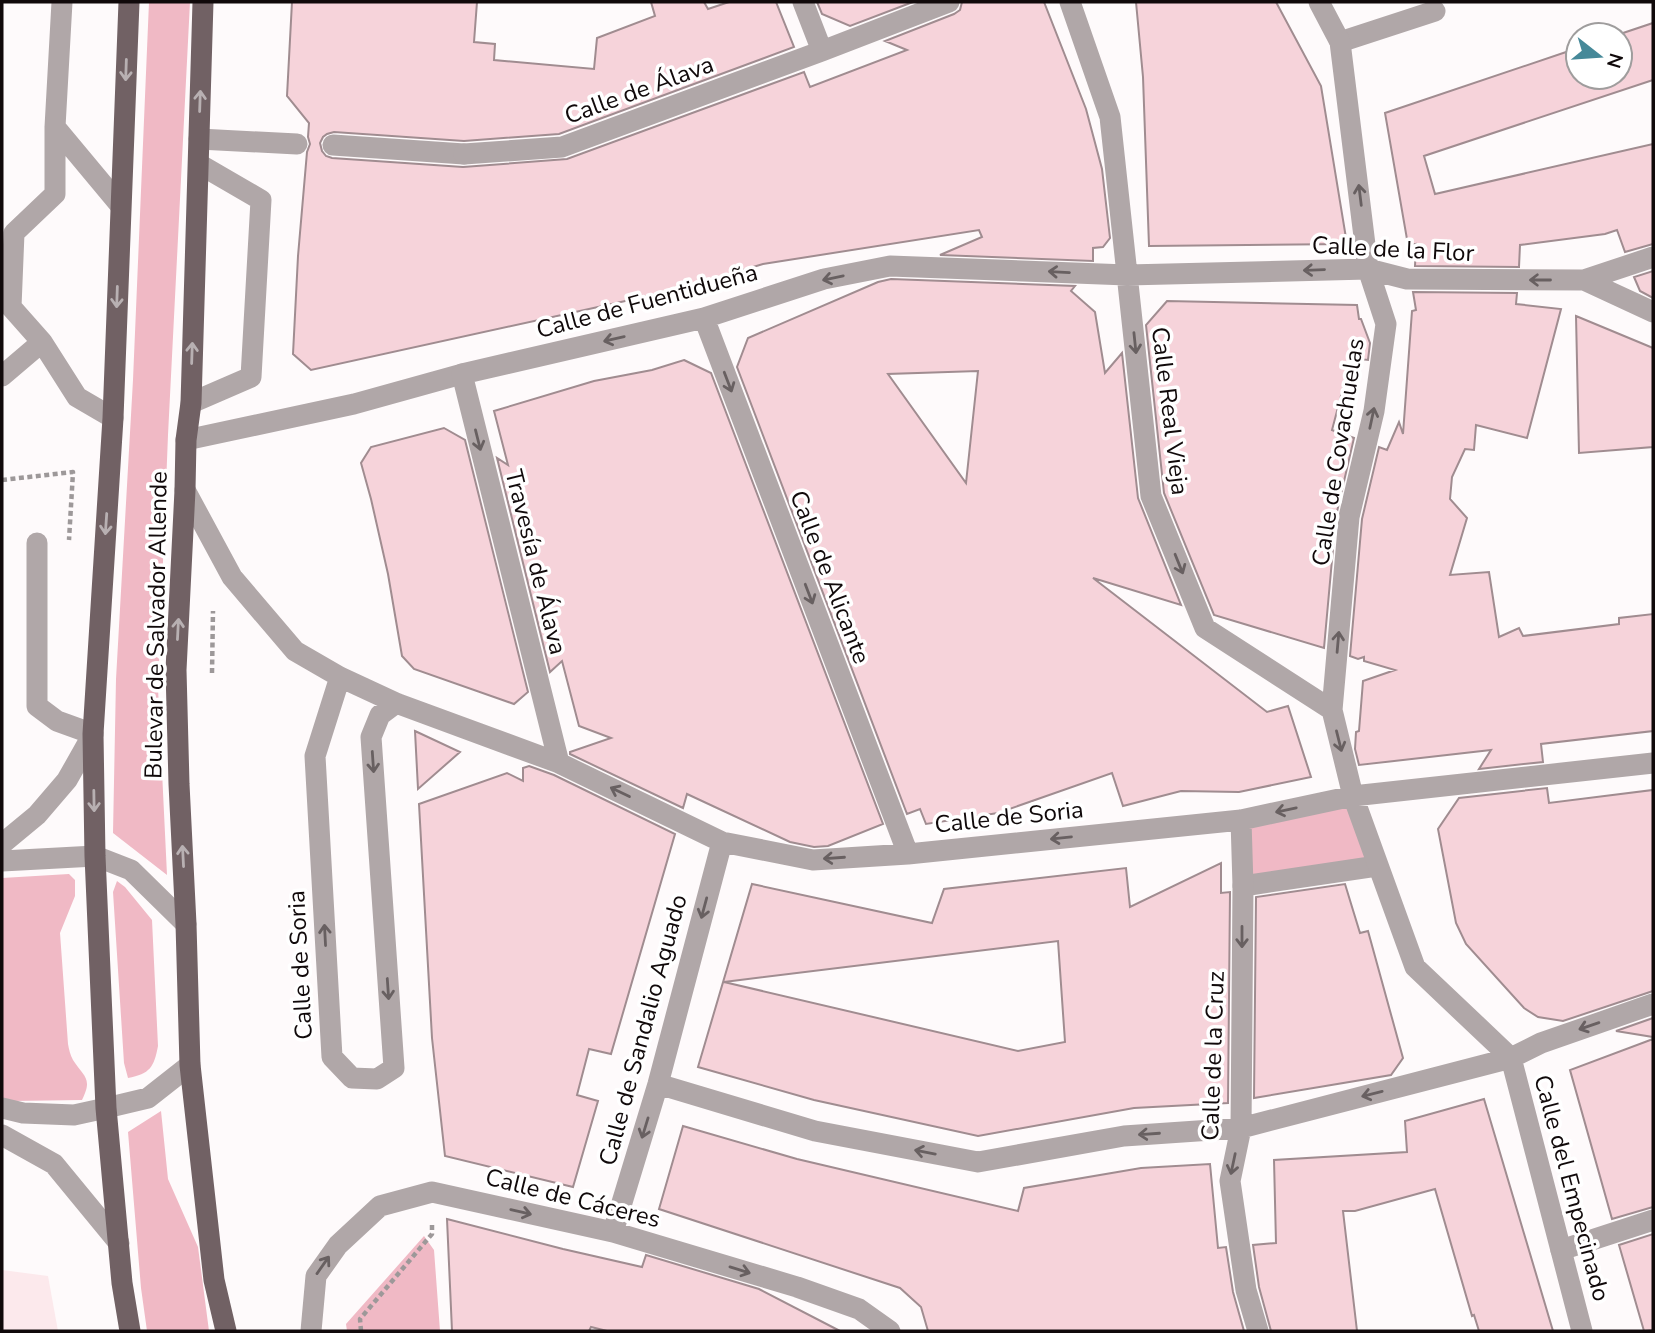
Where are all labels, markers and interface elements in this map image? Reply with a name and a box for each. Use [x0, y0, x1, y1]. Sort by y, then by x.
north arrow [1564, 21, 1634, 91]
street label: Calle de Álava [560, 48, 718, 132]
text: N [1600, 50, 1629, 71]
one-way arrow [120, 58, 133, 81]
one-way arrow [193, 90, 207, 113]
one-way arrow [1353, 184, 1366, 206]
street label: Calle de la Flor [1311, 229, 1475, 269]
street label: Calle de Fuentidueña [533, 256, 761, 346]
one-way arrow [1302, 264, 1325, 277]
one-way arrow [1048, 265, 1071, 278]
one-way arrow [822, 271, 845, 285]
one-way arrow [1529, 273, 1552, 287]
one-way arrow [110, 285, 124, 308]
street label: Calle Real Vieja [1144, 325, 1196, 497]
one-way arrow [1128, 331, 1141, 354]
one-way arrow [603, 333, 626, 346]
street label: Calle de Covachuelas [1304, 336, 1372, 568]
one-way arrow [186, 342, 199, 365]
one-way arrow [723, 370, 736, 392]
one-way arrow [1366, 407, 1380, 430]
one-way arrow [472, 429, 485, 451]
street label: Travesía de Álava [498, 466, 574, 658]
street label: Bulevar de Salvador Allende [137, 471, 175, 779]
street label: Calle de Alicante [782, 486, 878, 668]
one-way arrow [99, 513, 112, 535]
one-way arrow [1173, 553, 1186, 575]
one-way arrow [804, 583, 817, 605]
one-way arrow [172, 618, 185, 641]
one-way arrow [1332, 631, 1345, 654]
one-way arrow [1334, 730, 1347, 752]
one-way arrow [366, 750, 379, 773]
one-way arrow [610, 785, 631, 799]
one-way arrow [87, 789, 101, 812]
street label: Calle de Soria [933, 793, 1085, 841]
one-way arrow [1275, 804, 1298, 818]
one-way arrow [1050, 832, 1072, 845]
one-way arrow [176, 845, 189, 868]
one-way arrow [823, 852, 846, 865]
street label: Calle de Soria [280, 890, 320, 1040]
street label: Calle de Sandalio Aguado [591, 891, 695, 1169]
one-way arrow [697, 896, 710, 919]
one-way arrow [318, 923, 331, 946]
one-way arrow [1236, 925, 1249, 948]
street label: Calle de la Cruz [1194, 971, 1232, 1141]
one-way arrow [382, 977, 395, 1000]
one-way arrow [1578, 1021, 1600, 1033]
street label: Calle del Empecinado [1526, 1071, 1618, 1305]
one-way arrow [1361, 1088, 1384, 1101]
one-way arrow [637, 1116, 650, 1138]
one-way arrow [1138, 1128, 1161, 1141]
one-way arrow [914, 1145, 937, 1158]
one-way arrow [1226, 1152, 1240, 1175]
street label: Calle de Cáceres [482, 1161, 664, 1235]
one-way arrow [509, 1205, 532, 1219]
one-way arrow [316, 1256, 330, 1275]
one-way arrow [729, 1265, 751, 1278]

